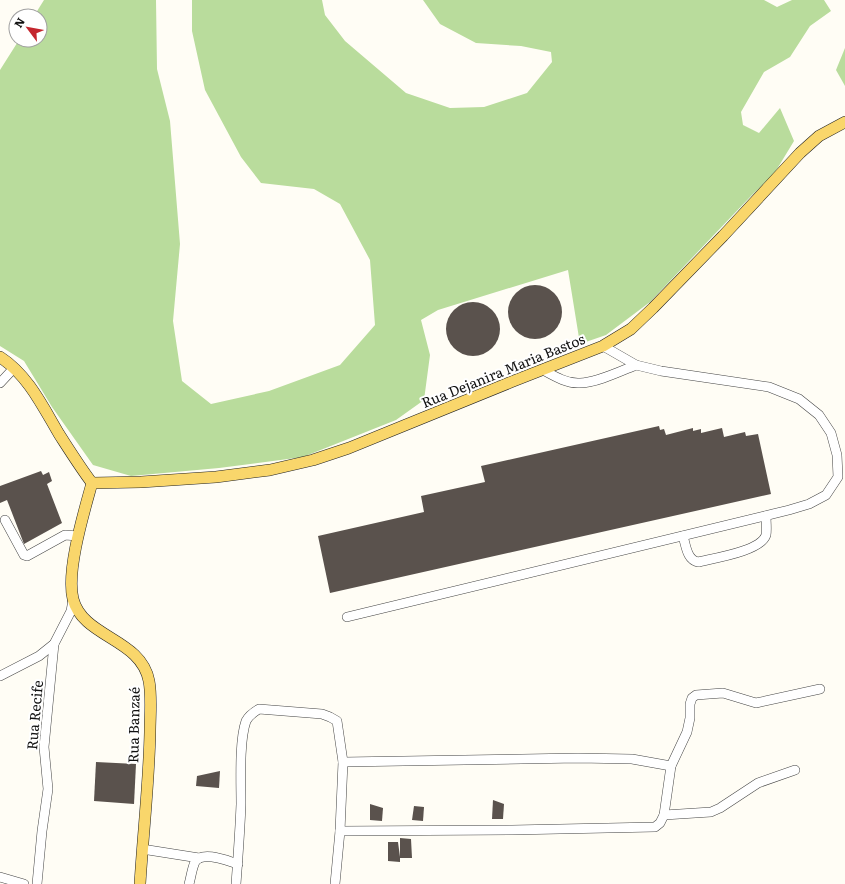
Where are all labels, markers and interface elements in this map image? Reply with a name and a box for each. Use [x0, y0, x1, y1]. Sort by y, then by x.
north arrow [8, 8, 48, 48]
text: N [9, 14, 28, 30]
street label: Rua Dejanira Maria Bastos [418, 328, 588, 412]
street label: Rua Recife [21, 679, 47, 751]
street label: Rua Banzaé [122, 687, 144, 763]

